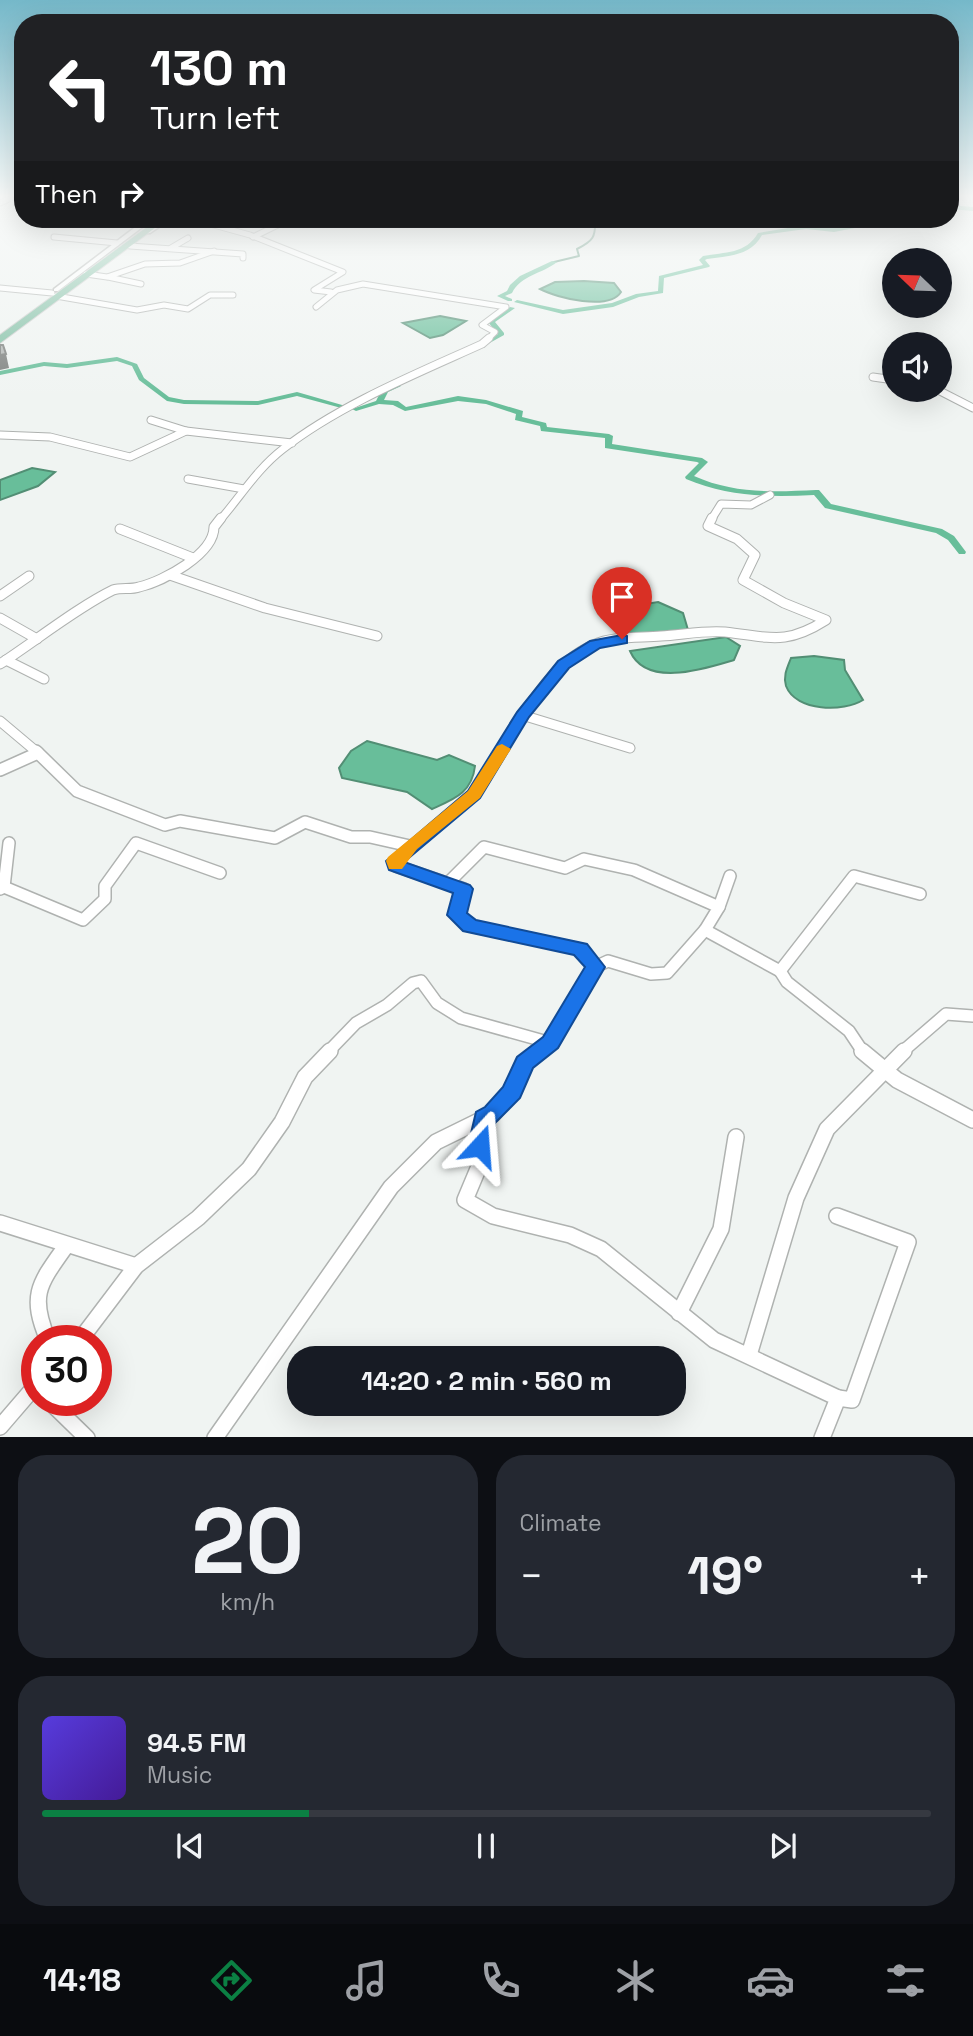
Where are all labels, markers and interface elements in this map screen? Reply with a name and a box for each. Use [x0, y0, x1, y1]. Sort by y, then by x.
text: 130 m [150, 37, 288, 99]
icon: left [35, 42, 126, 133]
text: Turn left [150, 98, 280, 138]
icon: right [112, 175, 150, 213]
text: Then [35, 177, 98, 211]
north arrow [882, 248, 952, 318]
map controls [882, 248, 952, 402]
button: sound [882, 332, 952, 402]
pin [592, 567, 652, 639]
icon: arrive [603, 578, 641, 616]
position arrow [443, 1109, 517, 1183]
speed limit sign: 30 [21, 1325, 112, 1416]
text: 14:20 · 2 min · 560 m [361, 1364, 612, 1398]
text: 20 [191, 1483, 304, 1600]
text: Climate [520, 1508, 602, 1538]
text: 19° [687, 1543, 763, 1609]
text: − [520, 1552, 543, 1600]
text: + [907, 1552, 931, 1600]
text: km/h [220, 1587, 275, 1617]
text: 94.5 FM [147, 1726, 246, 1760]
text: Music [147, 1760, 212, 1790]
icon: previous [171, 1827, 209, 1865]
icon: pause [467, 1827, 505, 1865]
icon: next [764, 1827, 802, 1865]
icon: directions [207, 1956, 256, 2005]
icon: music [342, 1956, 391, 2005]
icon: phone [476, 1956, 525, 2005]
icon: climate [611, 1956, 660, 2005]
icon: car [746, 1956, 795, 2005]
icon: filters [881, 1956, 930, 2005]
text: 14:18 [43, 1960, 121, 2000]

